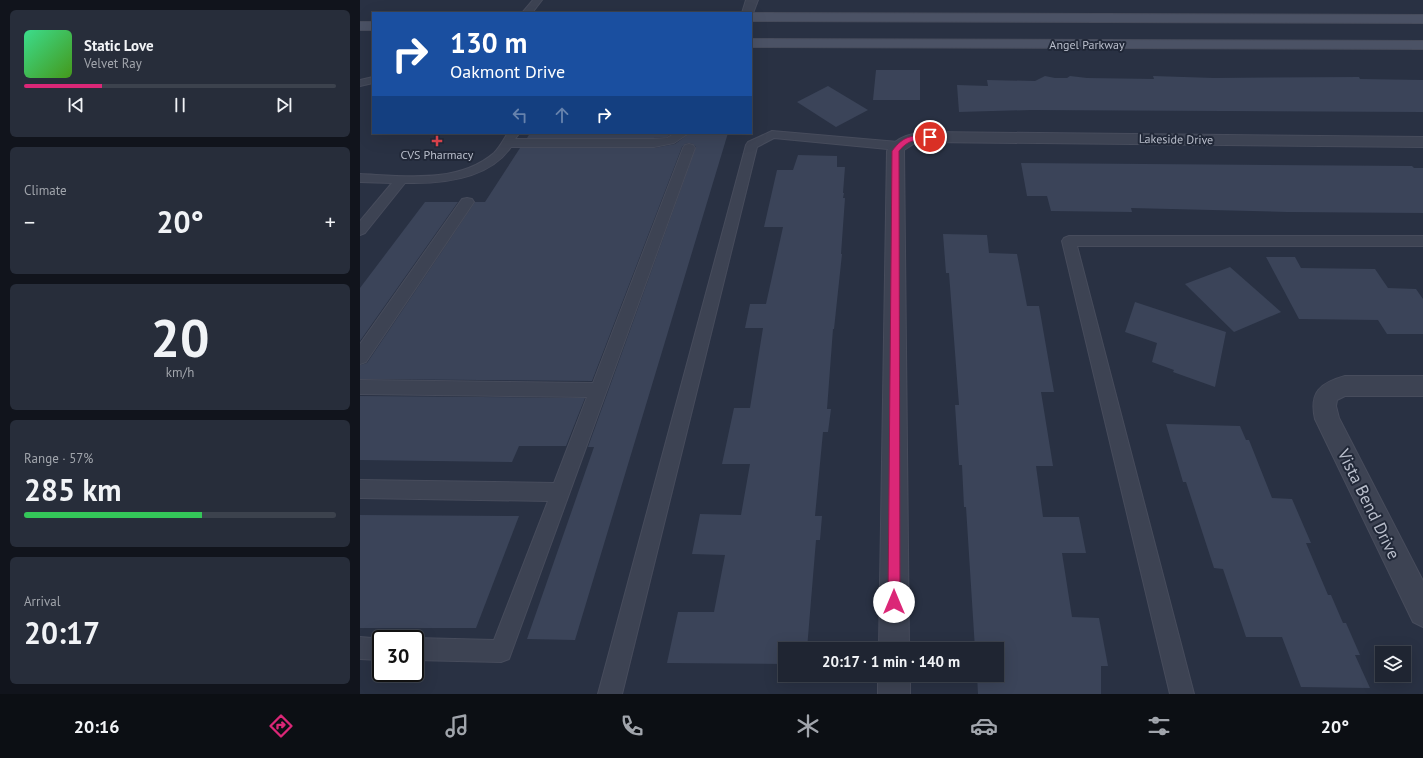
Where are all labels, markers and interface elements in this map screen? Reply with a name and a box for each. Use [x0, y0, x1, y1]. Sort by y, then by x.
text: 130 m [450, 24, 527, 61]
icon: right [384, 28, 436, 80]
text: Static Love [84, 36, 154, 55]
street label: Angel Parkway [1049, 37, 1125, 52]
text: Velvet Ray [84, 55, 142, 72]
text: Oakmont Drive [450, 60, 565, 83]
icon: previous [65, 94, 87, 116]
icon: pause [169, 94, 191, 116]
icon: next [273, 94, 295, 116]
icon: left [509, 104, 531, 126]
icon: ahead [551, 104, 573, 126]
icon: right [593, 104, 615, 126]
pin [913, 120, 947, 154]
icon: arrive [919, 126, 941, 148]
street label: Lakeside Drive [1139, 131, 1213, 147]
marker: CVS Pharmacy [432, 136, 442, 146]
place label: CVS Pharmacy [401, 147, 474, 162]
text: Climate [24, 182, 67, 199]
text: 20° [156, 202, 204, 241]
text: − [24, 208, 35, 236]
text: + [325, 208, 336, 236]
text: 20 [151, 304, 209, 371]
text: km/h [166, 364, 194, 381]
street label: Vista Bend Drive [1332, 444, 1405, 563]
text: Range · 57% [24, 450, 93, 467]
text: 285 km [24, 470, 122, 509]
position arrow [873, 581, 915, 623]
text: Arrival [24, 593, 60, 610]
text: 20:17 [24, 613, 100, 652]
speed limit sign: 30 [372, 630, 424, 682]
map controls [1375, 646, 1411, 682]
button: layers [1375, 646, 1411, 682]
text: 20:17 · 1 min · 140 m [822, 652, 960, 671]
icon: directions [267, 712, 295, 740]
icon: music [443, 712, 471, 740]
icon: phone [618, 712, 646, 740]
icon: climate [794, 712, 822, 740]
icon: car [970, 712, 998, 740]
icon: filters [1145, 712, 1173, 740]
text: 20:16 [74, 715, 119, 738]
text: 20° [1321, 715, 1349, 738]

